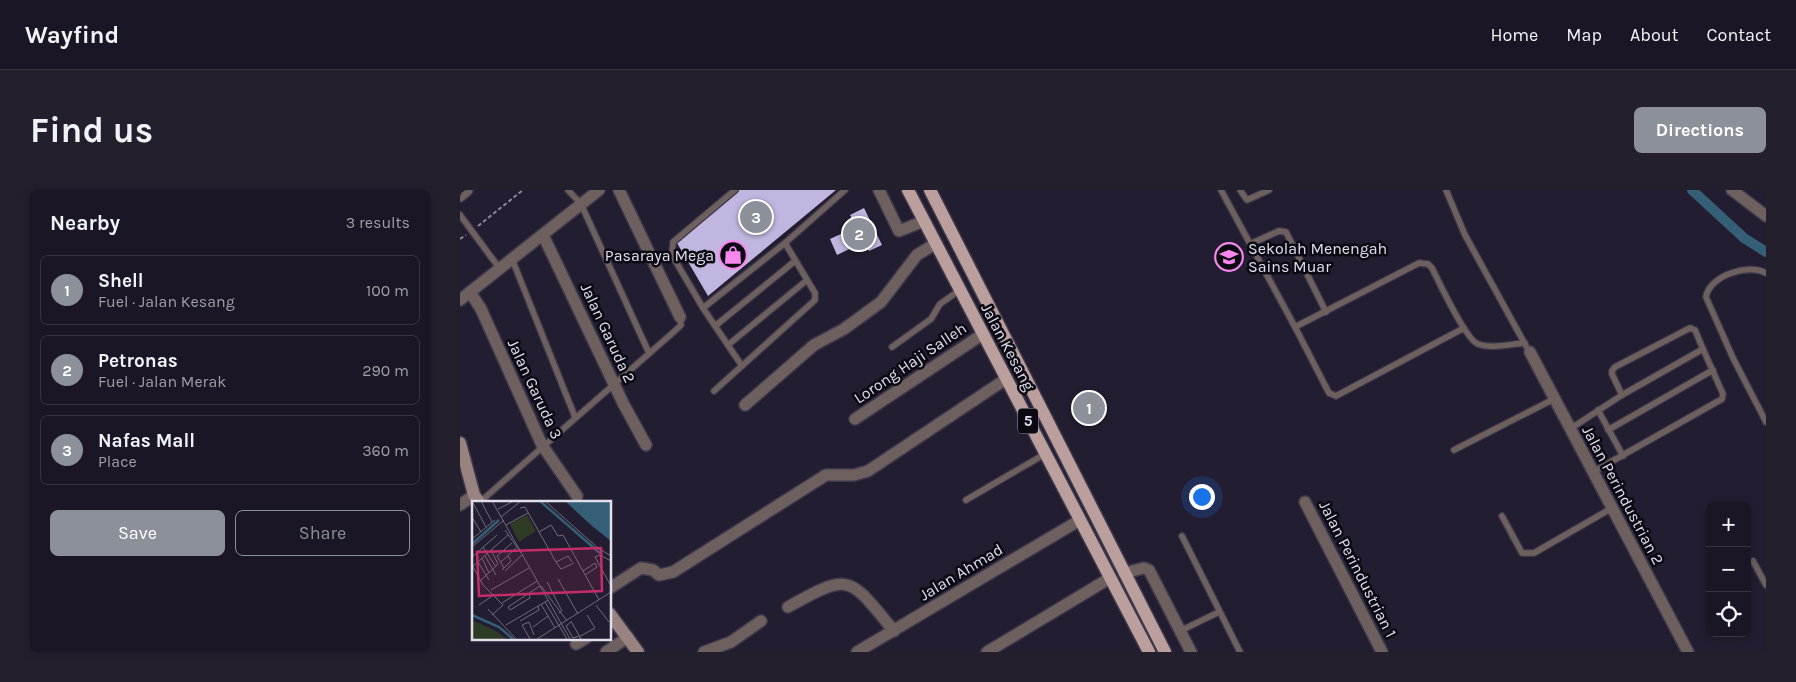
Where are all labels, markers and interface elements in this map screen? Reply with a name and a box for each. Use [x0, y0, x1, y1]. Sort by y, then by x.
text: Wayfind [25, 21, 119, 49]
text: Home [1490, 24, 1538, 46]
text: Map [1566, 24, 1602, 46]
text: About [1630, 24, 1679, 46]
text: Contact [1707, 24, 1771, 46]
button: Directions [1634, 107, 1766, 153]
text: Find us [30, 110, 153, 151]
pin: 3 [740, 198, 772, 236]
text: Nearby [50, 211, 120, 235]
text: 3 results [346, 213, 410, 232]
pin: 2 [843, 215, 875, 253]
place label: Sekolah Menengah Sains Muar [1248, 239, 1387, 276]
shop icon: Pasaraya Mega [718, 240, 748, 270]
school or university icon: Sekolah Menengah Sains Muar [1214, 242, 1244, 272]
place label: Pasaraya Mega [605, 246, 714, 265]
text: Shell [98, 270, 144, 292]
street label: Jalan Garuda 2 [577, 280, 639, 386]
text: 1 [64, 281, 70, 300]
text: 100 m [366, 281, 409, 300]
text: Fuel · Jalan Kesang [98, 292, 235, 311]
street label: Jalan Kesang [977, 300, 1039, 394]
street label: Lorong Haji Salleh [850, 318, 970, 408]
street label: Jalan Garuda 3 [504, 336, 566, 442]
text: Petronas [98, 350, 178, 372]
text: 2 [62, 361, 72, 380]
text: 290 m [362, 361, 409, 380]
text: Fuel · Jalan Merak [98, 372, 226, 391]
pin: 1 [1073, 389, 1105, 427]
road number: 5 [1018, 408, 1038, 434]
street label: Jalan Perindustrian 2 [1578, 422, 1668, 568]
text: Nafas Mall [98, 430, 195, 452]
text: 3 [62, 441, 72, 460]
text: 360 m [362, 441, 409, 460]
text: Place [98, 452, 137, 471]
your location [1189, 484, 1215, 510]
street label: Jalan Perindustrian 1 [1315, 497, 1401, 641]
inset map [472, 501, 611, 640]
map controls [1706, 502, 1751, 637]
button: + [1706, 502, 1751, 547]
button: Save [50, 510, 225, 556]
button: Share [235, 510, 410, 556]
street label: Jalan Ahmad [916, 540, 1006, 604]
button: − [1706, 547, 1751, 592]
button: locate [1706, 592, 1751, 637]

